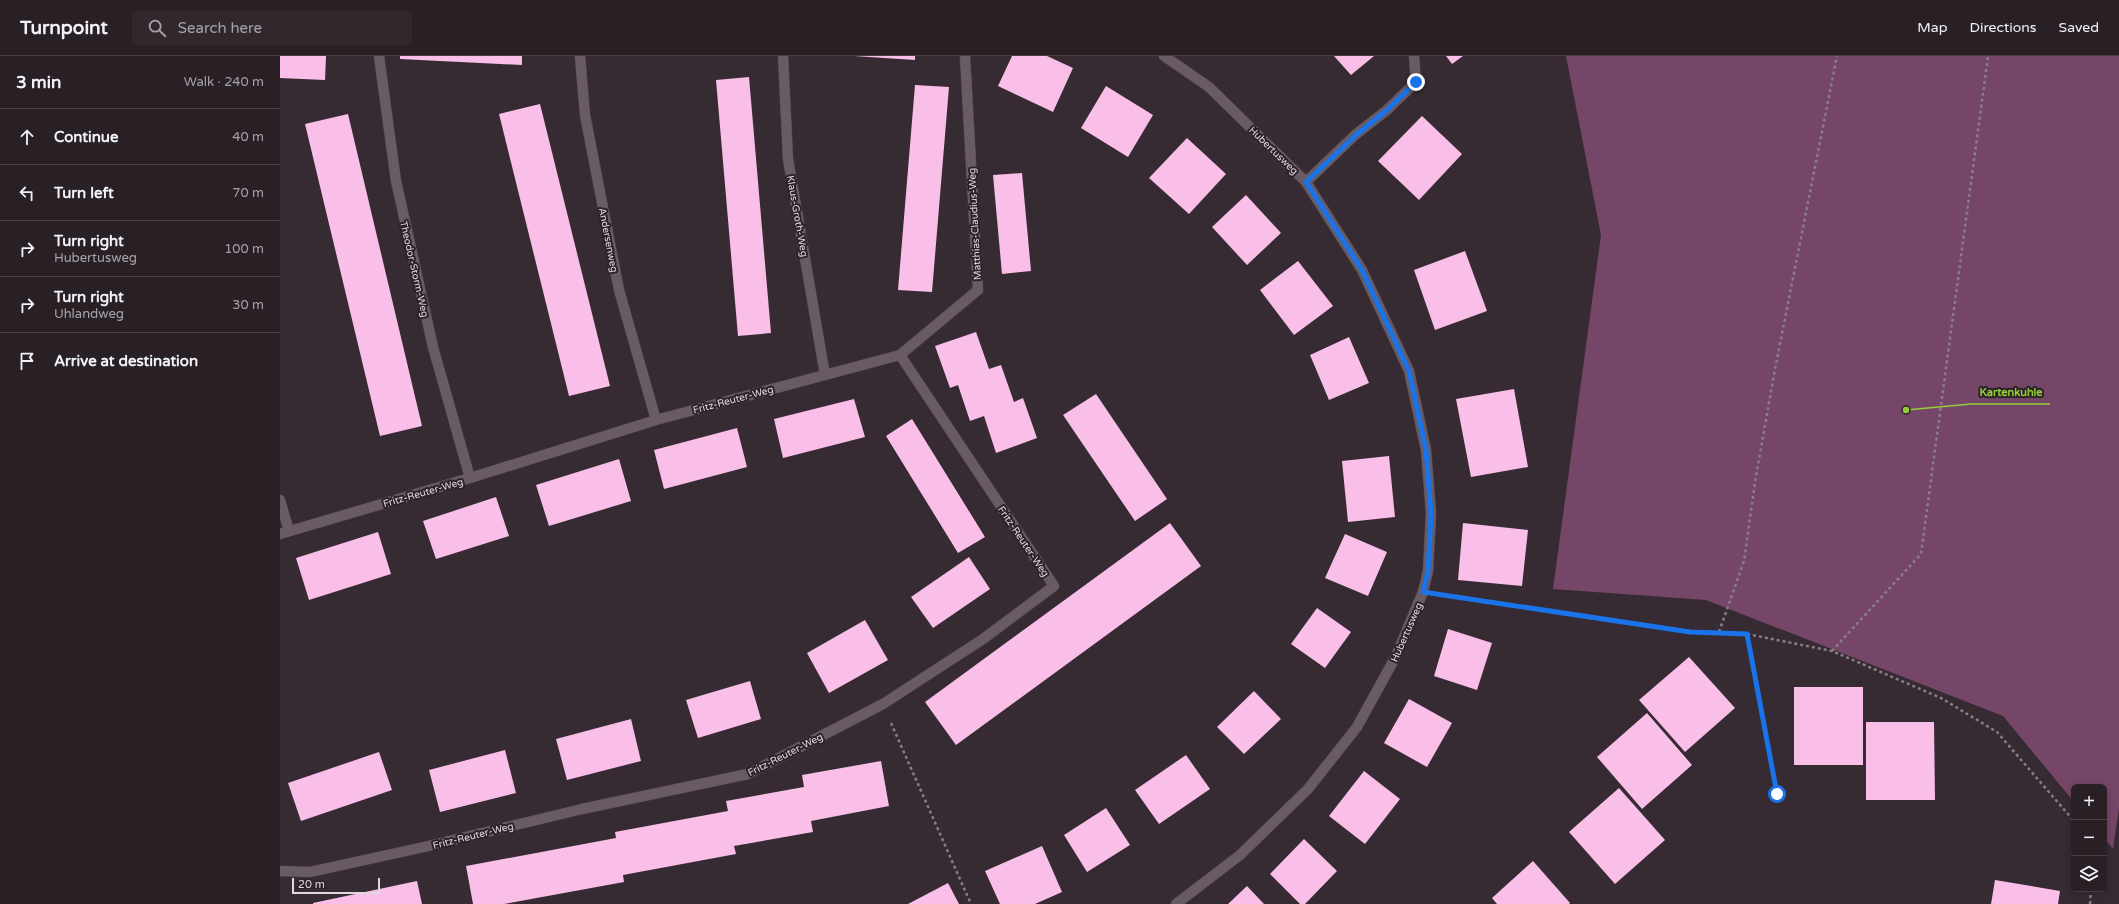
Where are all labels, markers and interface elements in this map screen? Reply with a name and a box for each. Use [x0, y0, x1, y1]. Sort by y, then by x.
search box [132, 10, 412, 46]
text: Turnpoint [20, 17, 108, 39]
icon: search [146, 17, 168, 39]
text: Search here [178, 19, 262, 37]
text: Map [1917, 19, 1948, 36]
text: Directions [1970, 19, 2037, 36]
text: Saved [2059, 19, 2099, 36]
text: 3 min [16, 72, 61, 93]
route end [1407, 73, 1425, 91]
text: Walk · 240 m [184, 74, 264, 90]
street label: Hubertusweg [1246, 124, 1300, 177]
icon: ahead [16, 126, 38, 148]
text: Continue [54, 128, 118, 146]
text: 40 m [232, 129, 264, 145]
street label: Matthias-Claudius-Weg [966, 168, 984, 280]
street label: Klaus-Groth-Weg [784, 174, 810, 258]
icon: left [16, 182, 38, 204]
text: Turn left [54, 184, 114, 202]
text: 70 m [232, 185, 264, 201]
street label: Andersenweg [596, 207, 620, 274]
street label: Theodor-Storm-Weg [397, 220, 431, 319]
text: Turn right [54, 232, 124, 250]
icon: right [16, 238, 38, 260]
text: 100 m [224, 241, 264, 257]
text: Hubertusweg [54, 250, 137, 266]
text: Turn right [54, 288, 124, 306]
icon: right [16, 294, 38, 316]
text: 30 m [232, 297, 264, 313]
text: Uhlandweg [54, 306, 124, 322]
icon: arrive [16, 350, 38, 372]
text: Arrive at destination [54, 352, 198, 370]
callout: Kartenkuhle [1971, 381, 2050, 404]
street label: Fritz-Reuter-Weg [692, 383, 775, 416]
text: Kartenkuhle [1979, 386, 2043, 399]
street label: Fritz-Reuter-Weg [382, 476, 465, 510]
street label: Fritz-Reuter-Weg [995, 504, 1051, 579]
street label: Hubertusweg [1388, 601, 1425, 664]
street label: Fritz-Reuter-Weg [746, 731, 825, 779]
map controls [2071, 784, 2107, 892]
button: + [2071, 784, 2107, 820]
route start [1768, 785, 1786, 803]
street label: Fritz-Reuter-Weg [432, 820, 515, 852]
button: − [2071, 820, 2107, 856]
button: layers [2071, 856, 2107, 892]
scale bar [292, 876, 380, 895]
text: 20 m [298, 878, 325, 891]

